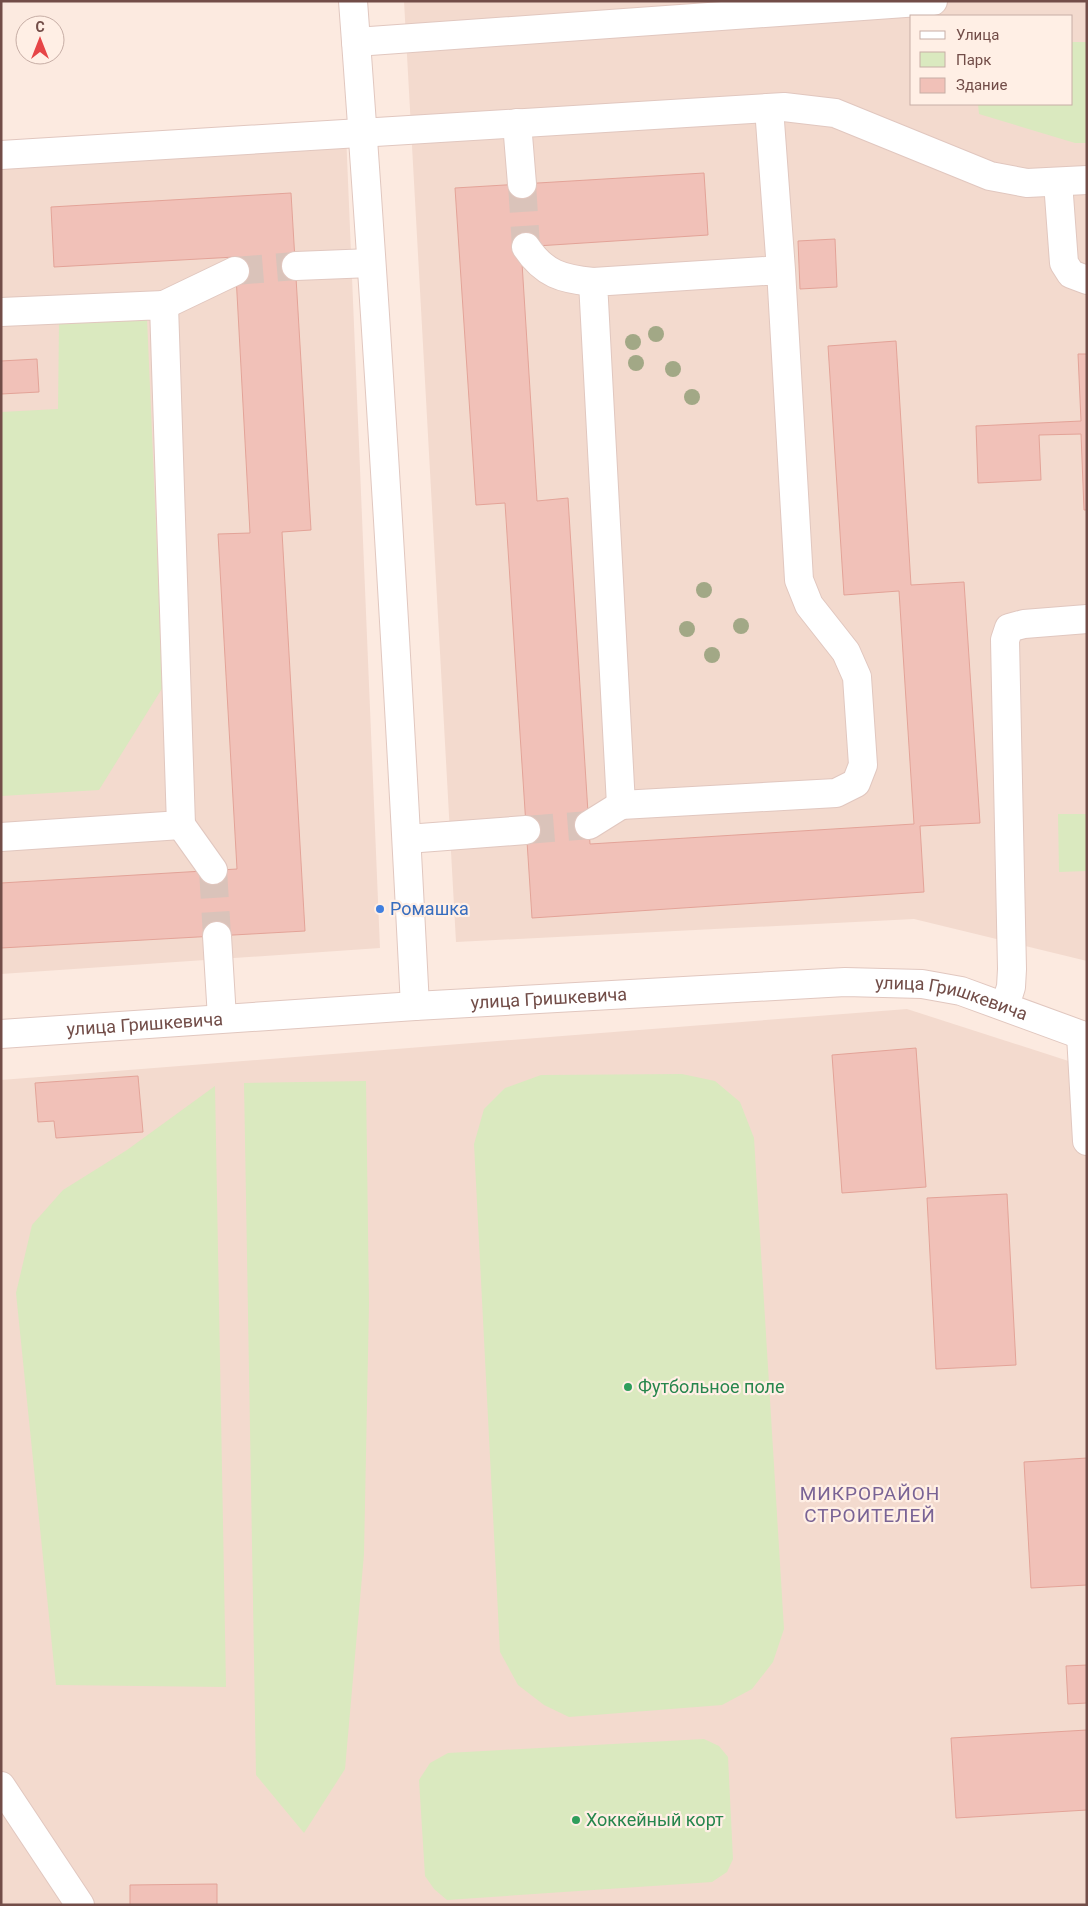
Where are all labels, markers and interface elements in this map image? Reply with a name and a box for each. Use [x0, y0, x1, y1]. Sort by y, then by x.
north arrow [15, 15, 65, 65]
legend [910, 15, 1073, 105]
text: С [35, 19, 45, 35]
text: Улица [956, 26, 999, 44]
text: Парк [956, 51, 991, 69]
text: Здание [956, 76, 1007, 94]
place label: Ромашка [390, 898, 469, 919]
marker: Ромашка [374, 903, 386, 915]
street label: улица Гришкевича [875, 972, 1031, 1024]
street label: улица Гришкевича [470, 983, 628, 1013]
street label: улица Гришкевича [66, 1008, 223, 1040]
place label: Футбольное поле [638, 1376, 784, 1397]
marker: Футбольное поле [622, 1381, 634, 1393]
district label: МИКРОРАЙОН СТРОИТЕЛЕЙ [800, 1482, 940, 1527]
place label: Хоккейный корт [586, 1809, 724, 1830]
marker: Хоккейный корт [570, 1814, 582, 1826]

